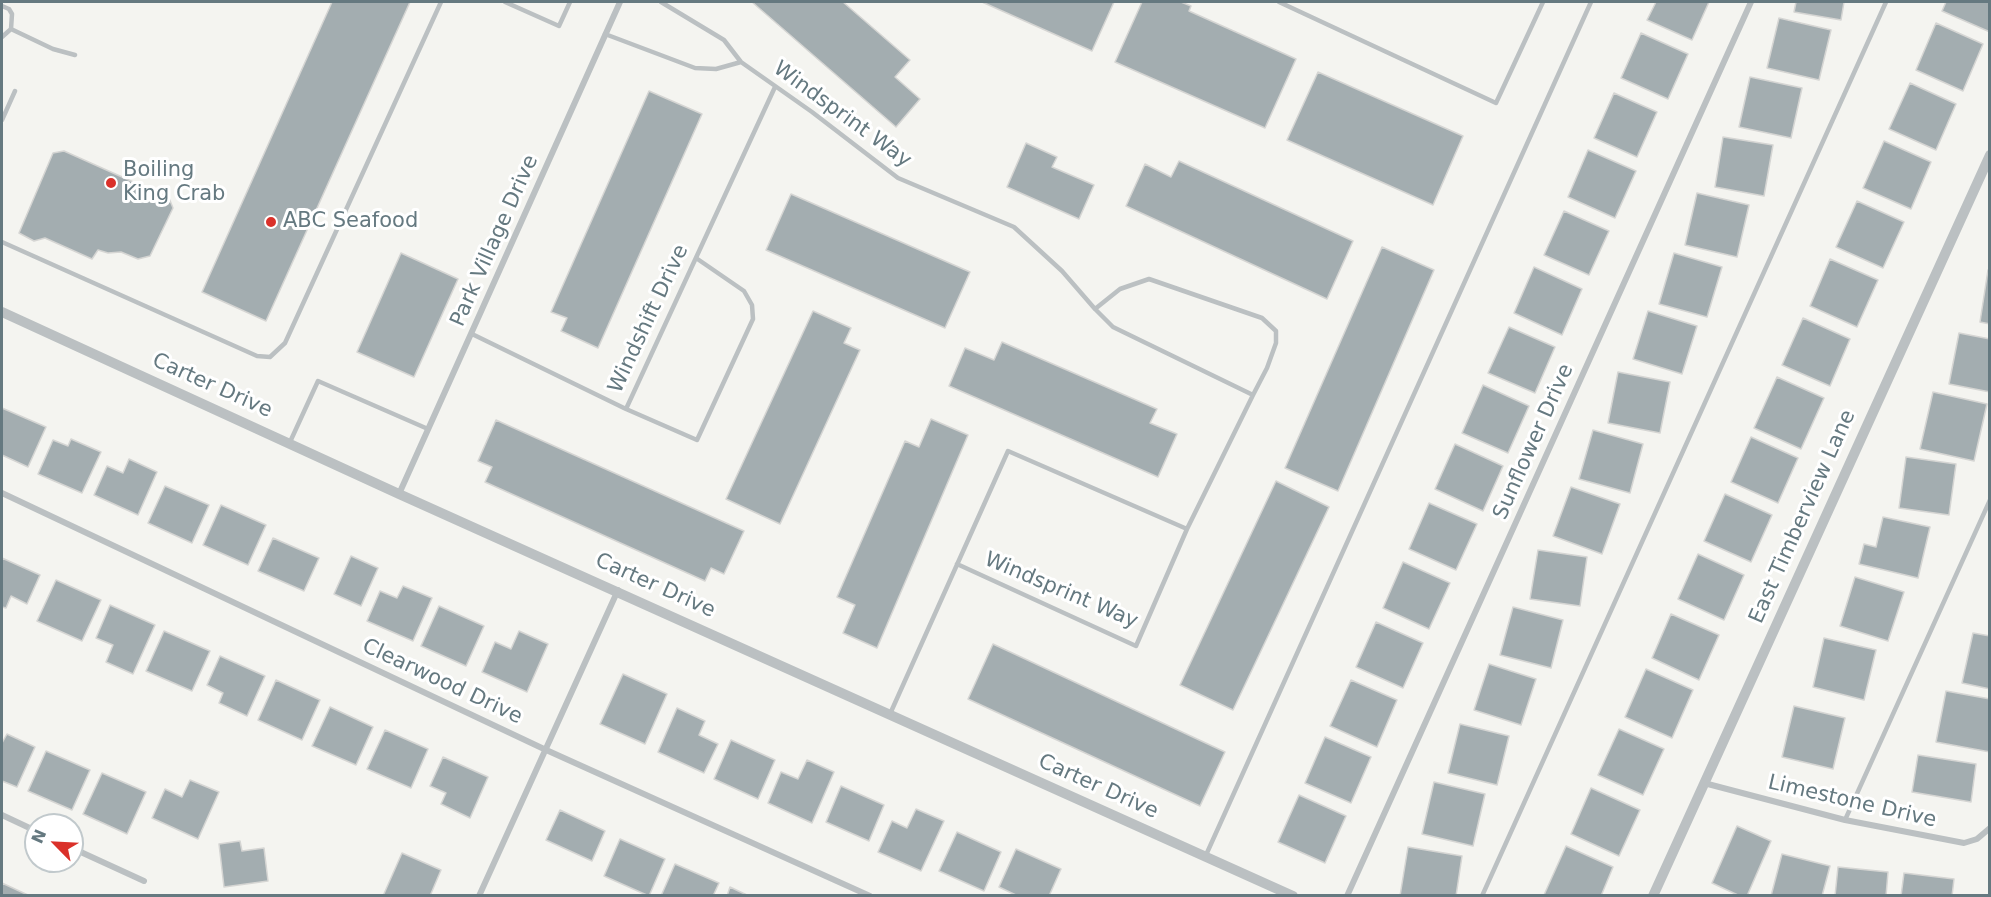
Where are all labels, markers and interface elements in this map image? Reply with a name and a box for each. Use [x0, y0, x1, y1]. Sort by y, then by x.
street label: Windsprint Way [768, 56, 916, 174]
street label: Park Village Drive [446, 151, 544, 331]
place label: Boiling King Crab [123, 158, 225, 208]
marker: Boiling King Crab [104, 176, 118, 190]
place label: ABC Seafood [283, 209, 418, 235]
marker: ABC Seafood [264, 215, 278, 229]
street label: Windshift Drive [604, 241, 694, 397]
street label: Carter Drive [148, 348, 276, 424]
street label: Sunflower Drive [1488, 360, 1580, 524]
street label: East Timberview Lane [1744, 406, 1862, 628]
street label: Windsprint Way [980, 547, 1142, 635]
street label: Carter Drive [591, 548, 719, 624]
street label: Clearwood Drive [358, 634, 526, 730]
street label: Carter Drive [1034, 749, 1162, 825]
street label: Limestone Drive [1765, 770, 1939, 834]
north arrow [24, 813, 84, 873]
text: N [28, 826, 50, 846]

